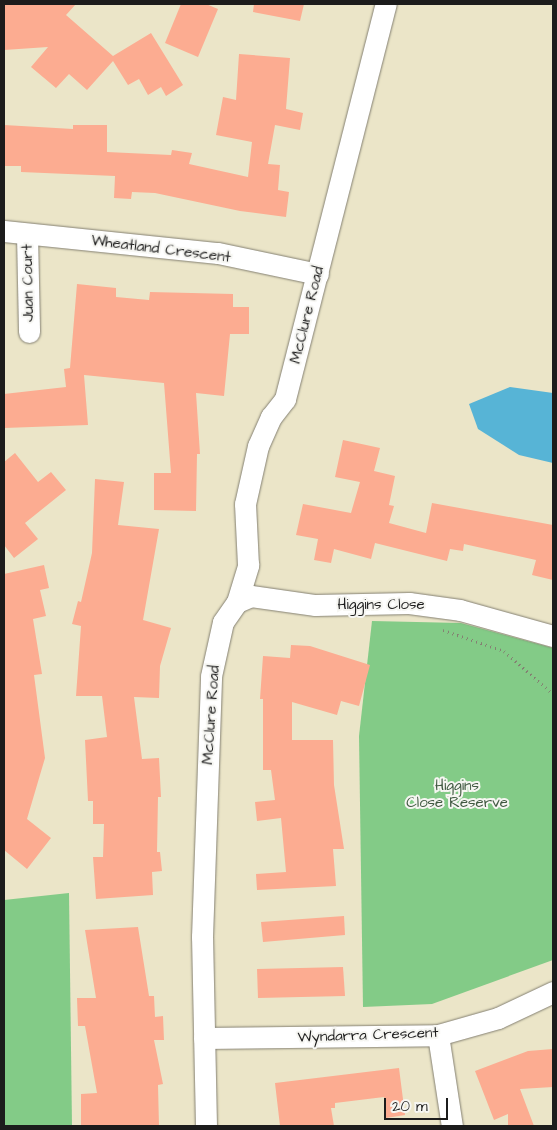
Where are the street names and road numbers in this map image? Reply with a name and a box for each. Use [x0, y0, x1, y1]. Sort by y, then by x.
street label: Wheatland Crescent [90, 232, 232, 266]
street label: Juan Court [18, 244, 38, 322]
street label: McClure Road [286, 265, 328, 365]
street label: Higgins Close [337, 596, 425, 614]
street label: McClure Road [199, 665, 223, 765]
street label: Wyndarra Crescent [297, 1024, 439, 1046]

